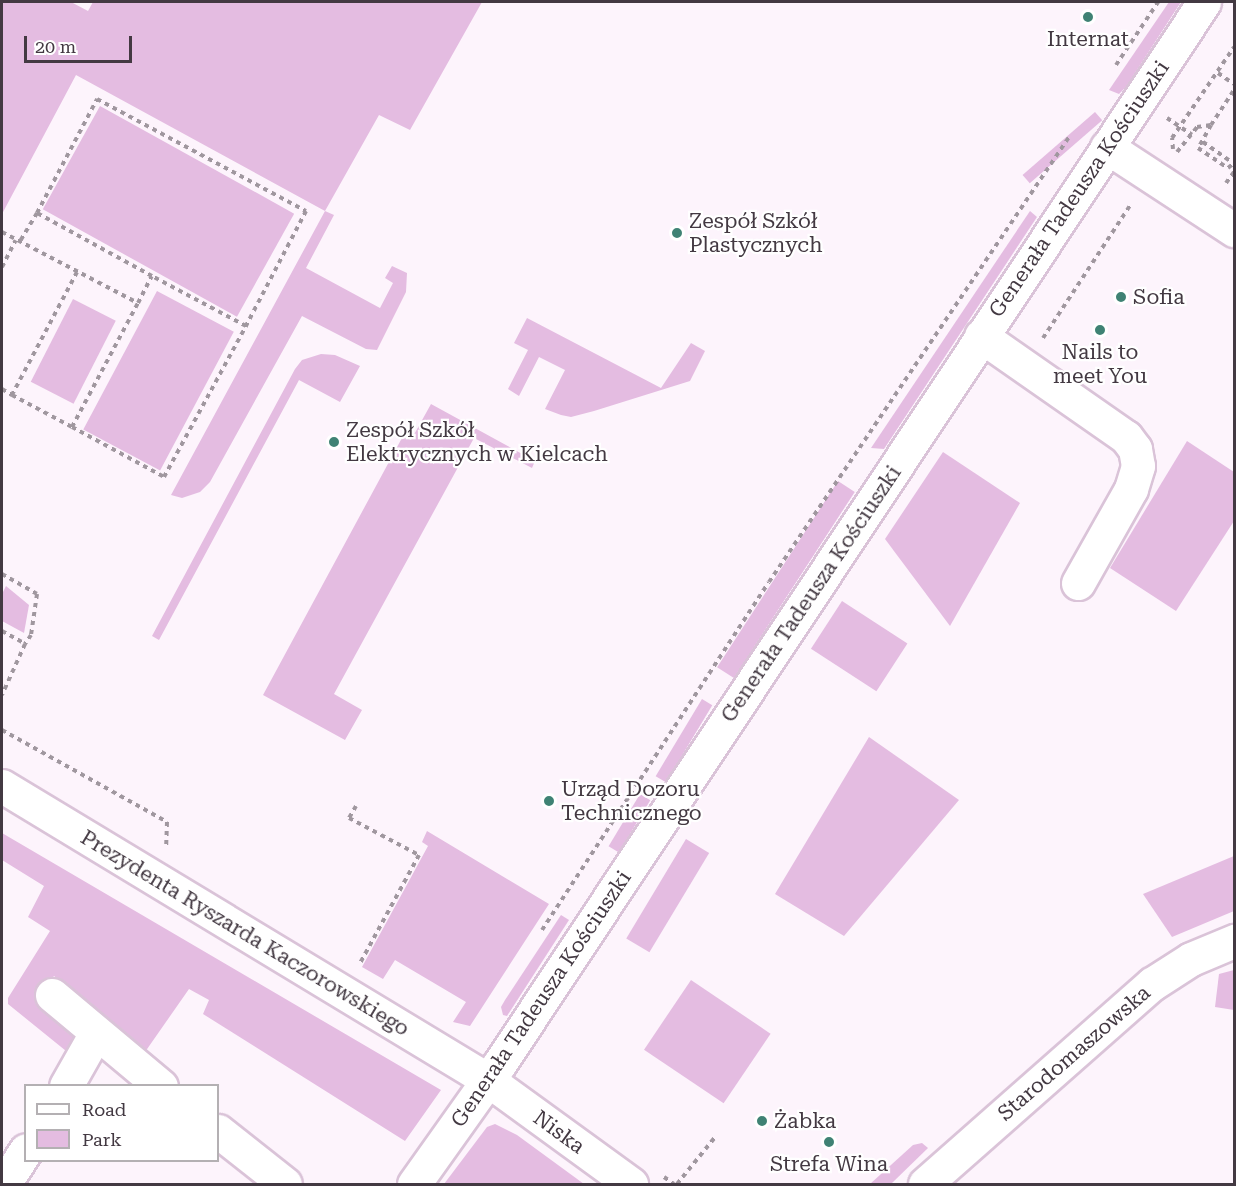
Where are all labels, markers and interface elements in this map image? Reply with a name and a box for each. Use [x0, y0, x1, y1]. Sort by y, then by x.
marker: Internat [1081, 10, 1095, 24]
scale bar [27, 24, 135, 62]
place label: Internat [1047, 26, 1129, 52]
text: 20 m [35, 36, 76, 57]
street label: Generała Tadeusza Kościuszki [984, 56, 1174, 322]
place label: Zespół Szkół Plastycznych [689, 208, 822, 258]
marker: Zespół Szkół Plastycznych [670, 226, 684, 240]
place label: Sofia [1133, 284, 1185, 310]
marker: Sofia [1114, 290, 1128, 304]
marker: Nails to meet You [1093, 323, 1107, 337]
place label: Nails to meet You [1053, 339, 1147, 389]
place label: Zespół Szkół Elektrycznych w Kielcach [346, 417, 608, 467]
marker: Zespół Szkół Elektrycznych w Kielcach [327, 435, 341, 449]
street label: Generała Tadeusza Kościuszki [716, 461, 906, 727]
place label: Urząd Dozoru Technicznego [561, 776, 702, 826]
marker: Urząd Dozoru Technicznego [542, 794, 556, 808]
street label: Prezydenta Ryszarda Kaczorowskiego [76, 825, 414, 1041]
street label: Generała Tadeusza Kościuszki [446, 866, 636, 1132]
street label: Starodomaszowska [993, 980, 1155, 1126]
legend [24, 1084, 219, 1162]
text: Road [82, 1099, 126, 1120]
street label: Niska [528, 1105, 590, 1159]
place label: Żabka [774, 1108, 836, 1134]
marker: Żabka [755, 1114, 769, 1128]
text: Park [82, 1129, 122, 1150]
marker: Strefa Wina [822, 1135, 836, 1149]
place label: Strefa Wina [770, 1151, 888, 1177]

